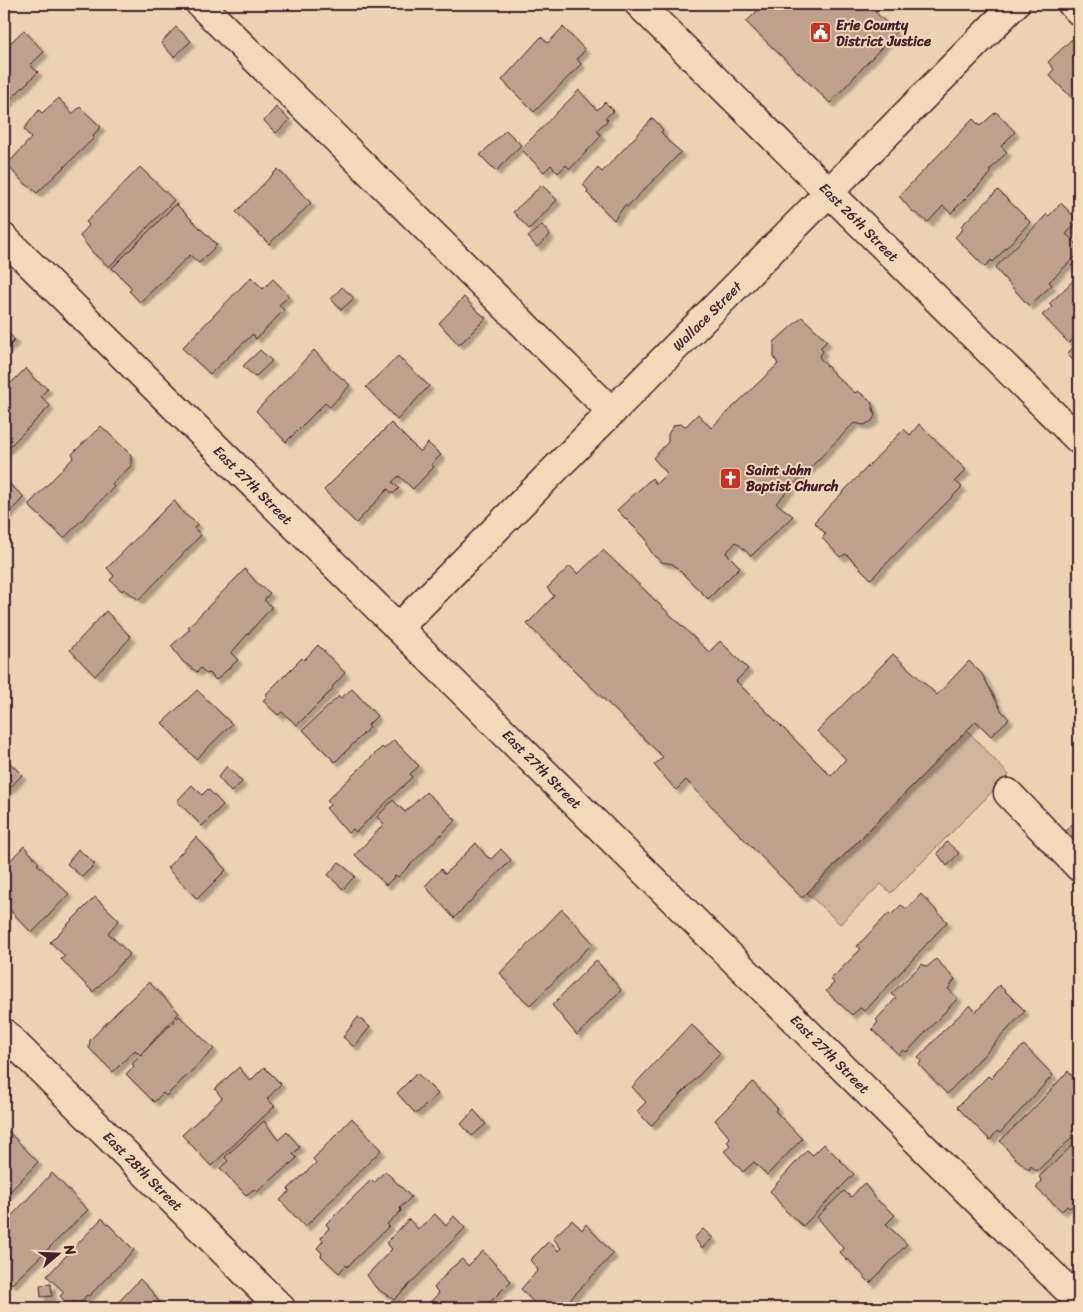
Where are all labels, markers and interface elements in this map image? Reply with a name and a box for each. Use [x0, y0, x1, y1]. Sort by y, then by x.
place label: Erie County District Justice [836, 13, 932, 54]
public building icon: Erie County District Justice [808, 21, 832, 45]
street label: East 26th Street [813, 176, 905, 268]
street label: Wallace Street [666, 274, 749, 357]
street label: East 27th Street [207, 439, 299, 531]
place label: Saint John Baptist Church [745, 458, 839, 499]
church icon: Saint John Baptist Church [718, 466, 742, 490]
street label: East 27th Street [496, 723, 588, 815]
street label: East 27th Street [784, 1008, 876, 1100]
street label: East 28th Street [97, 1125, 189, 1217]
north arrow [32, 1230, 82, 1280]
text: N [56, 1240, 83, 1259]

